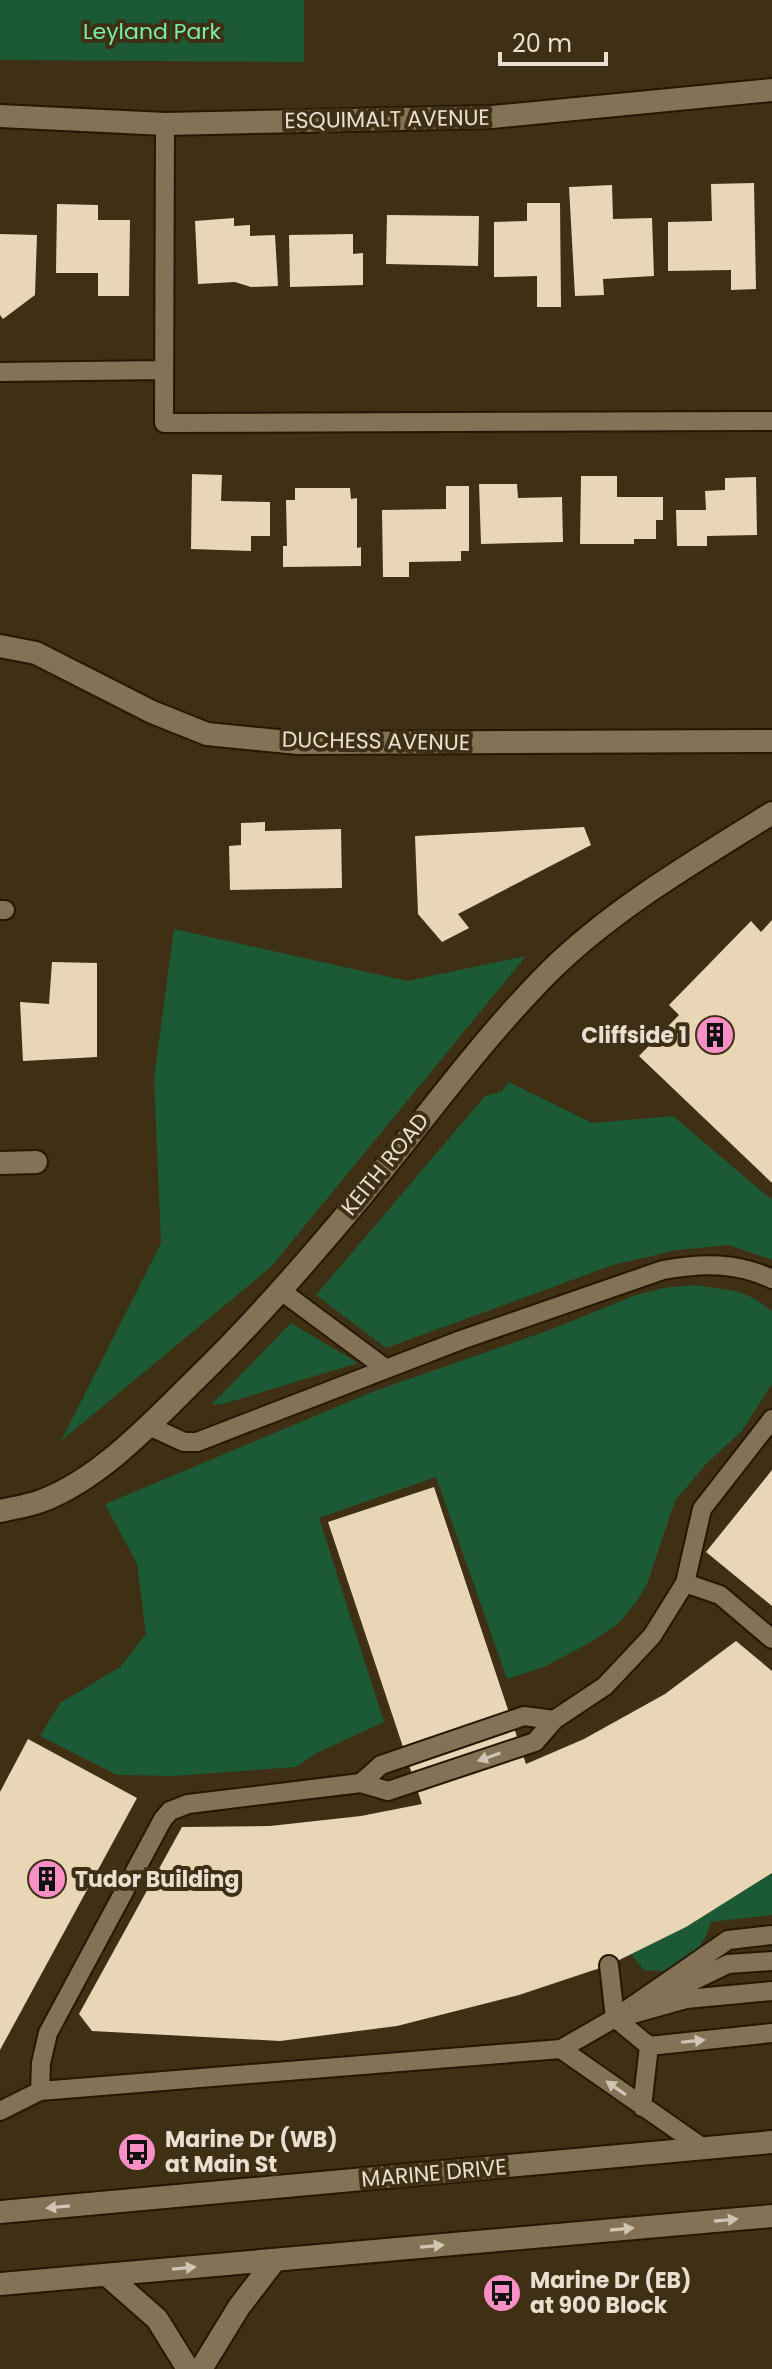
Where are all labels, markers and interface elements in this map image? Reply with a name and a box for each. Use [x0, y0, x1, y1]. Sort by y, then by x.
park label: Leyland Park [83, 16, 222, 47]
scale bar [500, 16, 606, 66]
text: 20 m [512, 27, 572, 60]
street label: ESQUIMALT AVENUE [284, 102, 490, 136]
street label: DUCHESS AVENUE [282, 724, 470, 758]
building icon: Cliffside 1 [694, 1014, 736, 1056]
place label: Cliffside 1 [581, 1020, 687, 1051]
street label: KEITH ROAD [334, 1106, 436, 1222]
one-way arrow [477, 1752, 501, 1764]
building icon: Tudor Building [26, 1858, 68, 1900]
place label: Tudor Building [75, 1864, 239, 1895]
one-way arrow [681, 2035, 706, 2048]
one-way arrow [605, 2081, 626, 2096]
place label: Marine Dr (WB) at Main St [165, 2124, 338, 2180]
bus stop icon: Marine Dr (WB) at Main St [116, 2131, 158, 2173]
street label: MARINE DRIVE [360, 2151, 508, 2195]
one-way arrow [45, 2201, 70, 2214]
one-way arrow [714, 2213, 739, 2226]
one-way arrow [610, 2222, 635, 2235]
one-way arrow [420, 2239, 445, 2252]
one-way arrow [172, 2261, 197, 2274]
place label: Marine Dr (EB) at 900 Block [530, 2265, 692, 2321]
bus stop icon: Marine Dr (EB) at 900 Block [481, 2272, 523, 2314]

